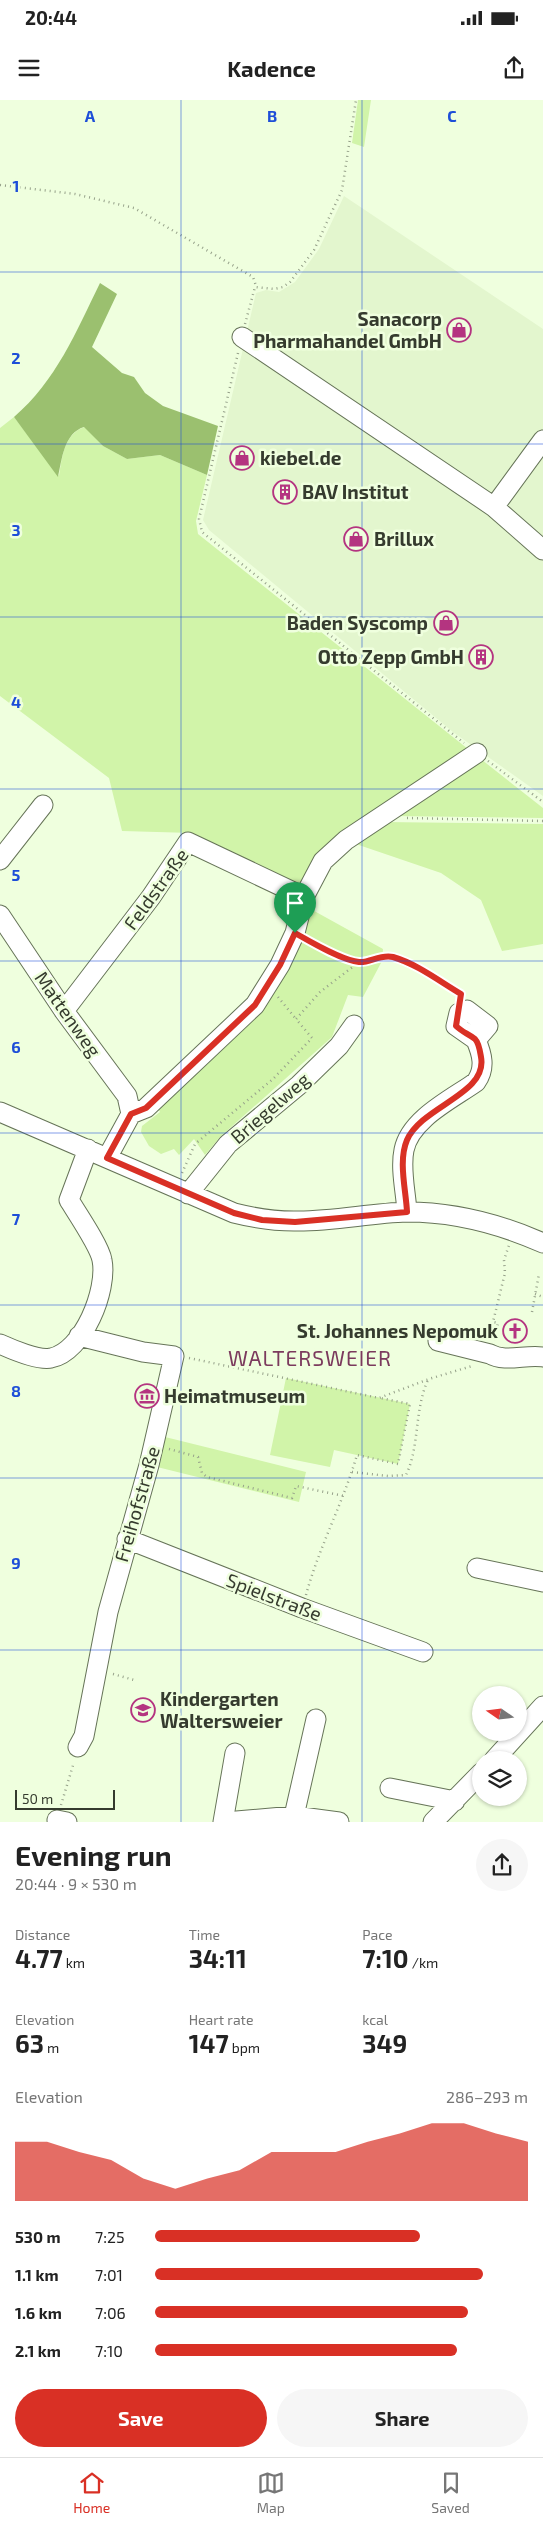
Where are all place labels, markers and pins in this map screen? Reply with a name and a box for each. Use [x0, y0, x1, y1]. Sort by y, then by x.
place label: Sanacorp Pharmahandel GmbH [253, 307, 442, 352]
shop icon: Sanacorp Pharmahandel GmbH [446, 317, 472, 343]
shop icon: kiebel.de [229, 445, 255, 471]
place label: kiebel.de [260, 446, 342, 469]
building icon: BAV Institut [272, 479, 298, 505]
place label: BAV Institut [302, 480, 409, 503]
shop icon: Brillux [343, 526, 369, 552]
place label: Brillux [374, 527, 434, 550]
shop icon: Baden Syscomp [433, 610, 459, 636]
place label: Baden Syscomp [287, 611, 428, 635]
building icon: Otto Zepp GmbH [468, 644, 494, 670]
place label: Otto Zepp GmbH [318, 645, 464, 668]
pin [274, 882, 316, 933]
church icon: St. Johannes Nepomuk [502, 1318, 528, 1344]
place label: St. Johannes Nepomuk [297, 1319, 498, 1342]
museum icon: Heimatmuseum [134, 1383, 160, 1409]
place label: Heimatmuseum [164, 1384, 305, 1407]
place label: Kindergarten Waltersweier [160, 1687, 283, 1732]
school or university icon: Kindergarten Waltersweier [130, 1697, 156, 1723]

